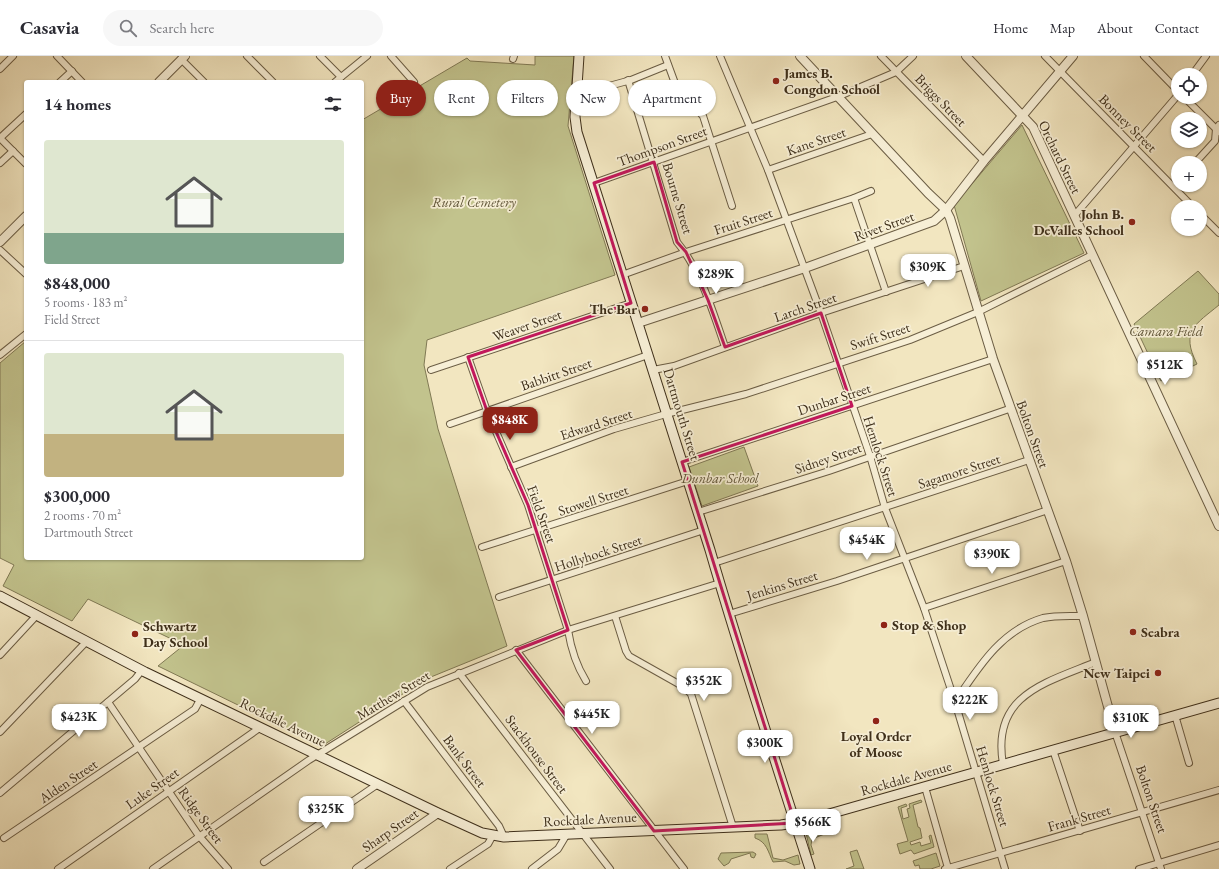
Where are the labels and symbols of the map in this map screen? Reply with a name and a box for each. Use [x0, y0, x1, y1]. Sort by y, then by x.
place label: James B. Congdon School [782, 64, 880, 98]
street label: Briggs Street [911, 70, 971, 131]
marker: James B. Congdon School [771, 76, 781, 86]
street label: Bonney Street [1095, 90, 1161, 156]
street label: Orchard Street [1035, 117, 1086, 197]
street label: Thompson Street [615, 121, 710, 171]
street label: Kane Street [784, 122, 849, 160]
street label: Bourne Street [659, 160, 698, 236]
park label: Rural Cemetery [432, 193, 516, 211]
street label: Fruit Street [711, 203, 775, 239]
place label: John B. DeValles School [1034, 205, 1124, 239]
street label: Rivet Street [852, 207, 917, 245]
marker: John B. DeValles School [1127, 217, 1137, 227]
pin: $309K [900, 254, 956, 288]
pin: $289K [688, 261, 744, 295]
street label: Larch Street [771, 288, 839, 326]
place label: The Bar [590, 300, 637, 318]
marker: The Bar [640, 304, 650, 314]
street label: Weaver Street [490, 305, 564, 345]
street label: Swift Street [848, 318, 913, 354]
park label: Camara Field [1129, 322, 1204, 340]
pin: $512K [1137, 352, 1193, 386]
street label: Babbitt Street [518, 353, 594, 395]
street label: Dartmouth Street [659, 366, 705, 463]
street label: Dunbar Street [795, 378, 874, 419]
street label: Bolton Street [1012, 398, 1054, 471]
street label: Edward Street [558, 404, 635, 444]
pin: $848K [482, 407, 538, 441]
street label: Hemlock Street [859, 413, 903, 499]
street label: Sidney Street [792, 438, 864, 478]
street label: Sagamore Street [916, 449, 1003, 493]
park label: Dunbar School [680, 469, 760, 487]
street label: Stowell Street [556, 480, 631, 520]
street label: Field Street [523, 483, 561, 546]
pin: $454K [839, 527, 895, 561]
street label: Hollyhock Street [552, 530, 645, 576]
pin: $390K [964, 541, 1020, 575]
street label: Jenkins Street [743, 566, 820, 605]
place label: Stop & Shop [892, 616, 967, 634]
place label: Schwartz Day School [143, 617, 208, 651]
marker: Stop & Shop [879, 620, 889, 630]
place label: Seabra [1141, 623, 1180, 641]
marker: Seabra [1128, 627, 1138, 637]
marker: Schwartz Day School [130, 629, 140, 639]
place label: New Taipei [1083, 664, 1150, 682]
street label: Matthew Street [353, 666, 434, 724]
pin: $352K [676, 668, 732, 702]
marker: New Taipei [1153, 668, 1163, 678]
pin: $222K [942, 687, 998, 721]
street label: Rockdale Avenue [237, 693, 330, 751]
pin: $445K [564, 701, 620, 735]
pin: $423K [51, 704, 107, 738]
pin: $310K [1103, 705, 1159, 739]
street label: Stackhouse Street [502, 711, 573, 797]
marker: Loyal Order of Moose [871, 716, 881, 726]
place label: Loyal Order of Moose [841, 727, 911, 761]
pin: $300K [737, 730, 793, 764]
street label: Bank Street [439, 731, 491, 791]
street label: Hemlock Street [972, 743, 1014, 829]
street label: Alden Street [35, 755, 101, 808]
street label: Rockdale Avenue [859, 756, 954, 800]
street label: Luke Street [122, 763, 183, 813]
street label: Bolton Street [1132, 763, 1172, 836]
street label: Ridge Street [174, 783, 228, 847]
pin: $325K [298, 796, 354, 830]
street label: Frank Street [1045, 800, 1113, 836]
street label: Sharp Street [358, 804, 422, 856]
street label: Rockdale Avenue [543, 808, 638, 830]
pin: $566K [785, 809, 841, 843]

